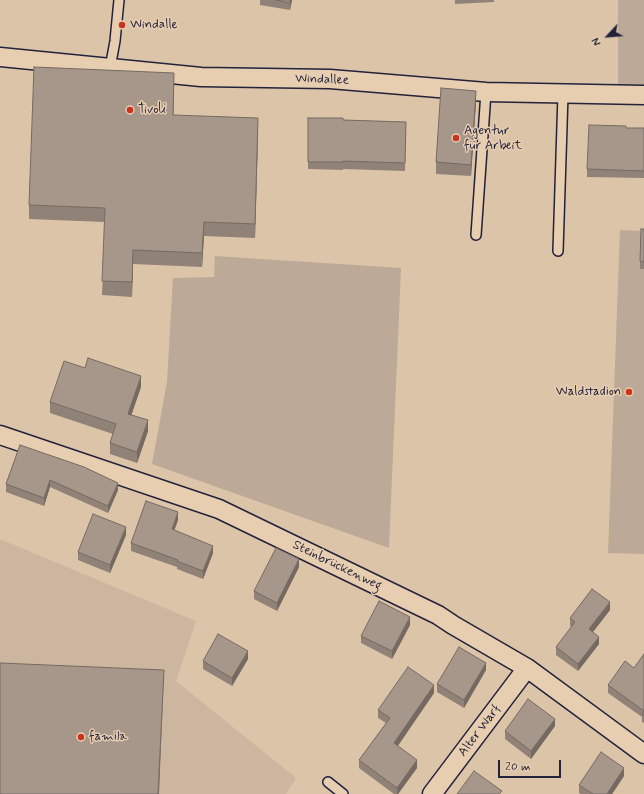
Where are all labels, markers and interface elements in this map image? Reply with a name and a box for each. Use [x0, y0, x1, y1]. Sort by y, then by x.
north arrow [588, 16, 628, 56]
place label: Windalle [130, 17, 178, 33]
marker: Windalle [117, 20, 127, 30]
text: N [589, 35, 605, 48]
street label: Windallee [295, 71, 349, 89]
place label: Tivoli [138, 102, 166, 118]
marker: Tivoli [125, 105, 135, 115]
place label: Agentur für Arbeit [464, 123, 522, 154]
marker: Agentur für Arbeit [451, 133, 461, 143]
place label: Waldstadion [556, 384, 621, 400]
marker: Waldstadion [624, 387, 634, 397]
street label: Steinbrückenweg [290, 538, 384, 594]
street label: Alter Warf [455, 702, 505, 760]
place label: famila [89, 729, 127, 745]
marker: famila [76, 732, 86, 742]
scale bar [500, 752, 563, 778]
text: 20 m [505, 759, 531, 775]

